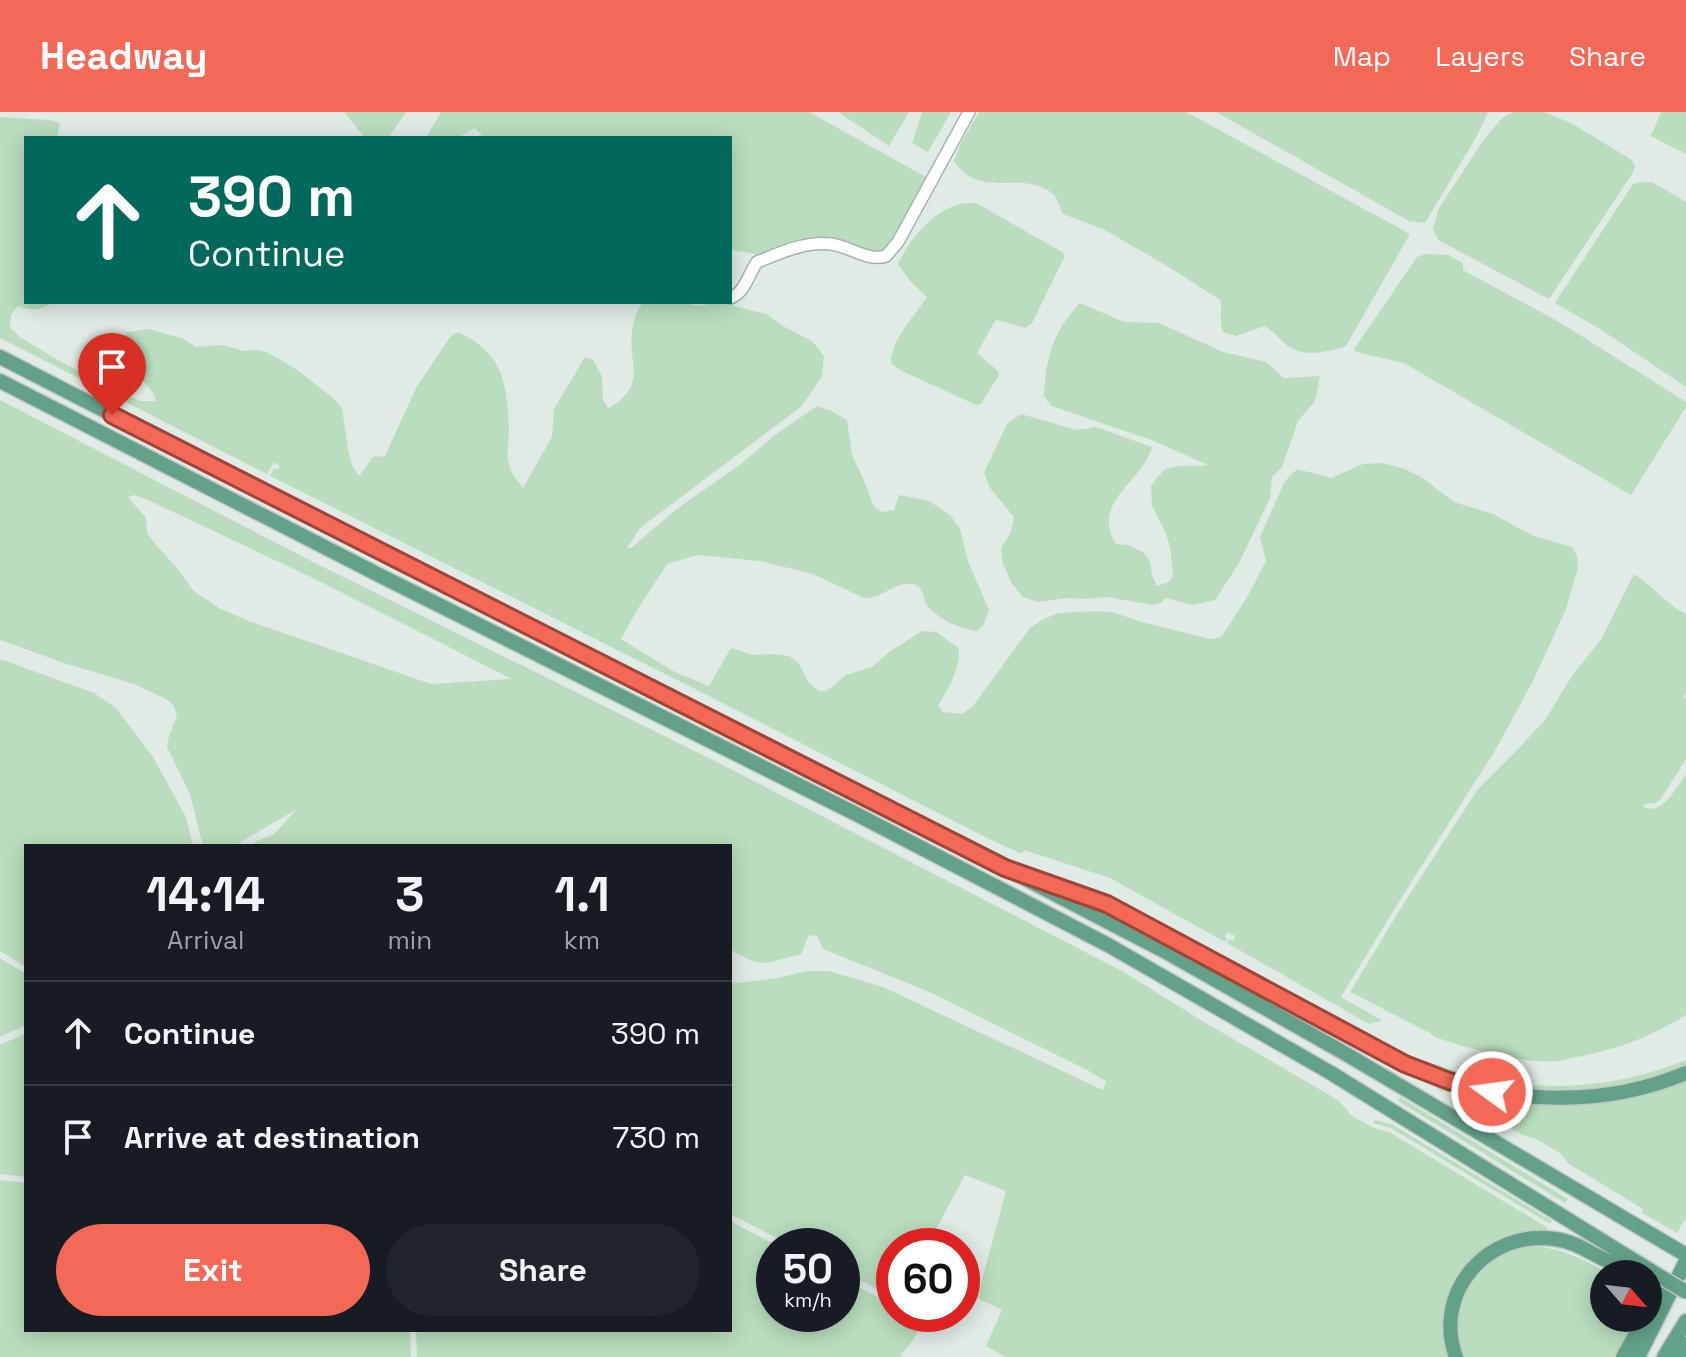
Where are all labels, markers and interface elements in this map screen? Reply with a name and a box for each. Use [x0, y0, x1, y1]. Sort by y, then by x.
text: Headway [40, 32, 207, 80]
text: Map [1333, 38, 1391, 74]
text: Layers [1435, 38, 1525, 74]
text: Share [1569, 38, 1646, 74]
text: 390 m [188, 161, 355, 232]
icon: ahead [56, 168, 160, 272]
text: Continue [188, 231, 345, 277]
pin [78, 333, 146, 415]
icon: arrive [90, 345, 134, 389]
text: 14:14 [146, 864, 265, 925]
text: 3 [395, 864, 424, 925]
text: 1.1 [554, 864, 610, 925]
text: Arrival [167, 923, 244, 957]
text: min [387, 923, 432, 957]
text: km [564, 923, 600, 957]
icon: ahead [56, 1011, 100, 1055]
text: Continue [124, 1014, 255, 1053]
text: 390 m [611, 1014, 700, 1053]
position arrow [1450, 1050, 1534, 1134]
icon: arrive [56, 1115, 100, 1159]
text: Arrive at destination [124, 1118, 420, 1157]
text: 730 m [612, 1118, 700, 1157]
button: Exit [56, 1224, 370, 1316]
button: Share [386, 1224, 700, 1316]
speed limit sign: 60 [876, 1228, 980, 1332]
text: 50 [783, 1244, 833, 1295]
north arrow [1590, 1260, 1662, 1332]
map controls [1590, 1260, 1662, 1332]
text: km/h [784, 1287, 832, 1313]

